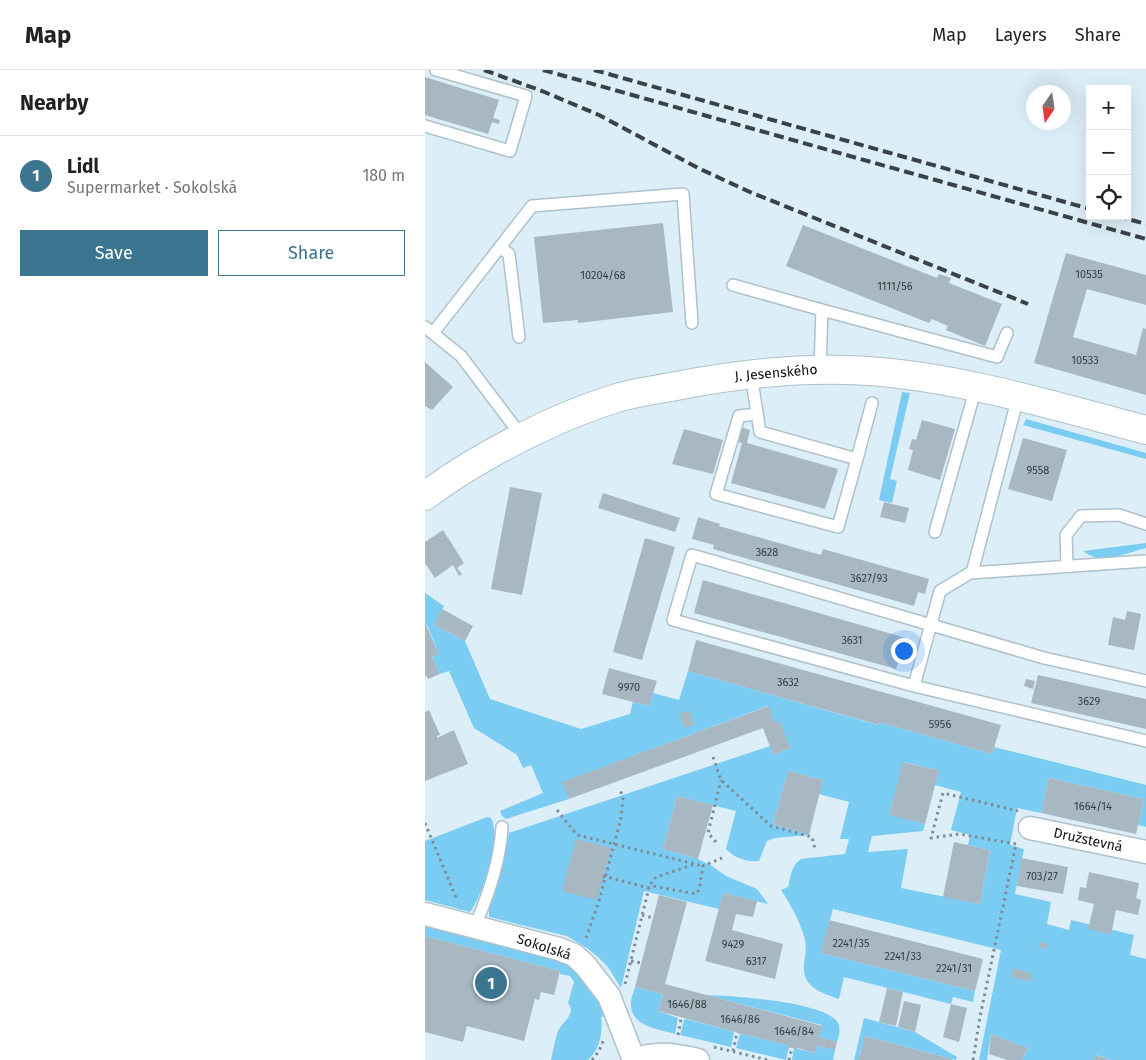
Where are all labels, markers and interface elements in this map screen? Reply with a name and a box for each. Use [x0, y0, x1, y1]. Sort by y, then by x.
text: Map [25, 21, 71, 49]
text: Map [932, 24, 967, 46]
text: Layers [995, 24, 1047, 46]
text: Share [1075, 24, 1121, 46]
north arrow [1026, 85, 1071, 130]
map controls [1086, 85, 1131, 220]
button: + [1086, 85, 1131, 130]
text: Nearby [20, 90, 88, 116]
button: − [1086, 130, 1131, 175]
text: Lidl [67, 155, 99, 178]
text: 1 [32, 166, 40, 185]
text: 180 m [362, 166, 405, 185]
button: locate [1086, 175, 1131, 220]
text: Supermarket · Sokolská [67, 178, 237, 197]
button: Save [20, 230, 208, 276]
button: Share [218, 230, 405, 276]
house number: 10535 [1075, 268, 1103, 281]
house number: 10204/68 [580, 269, 626, 282]
house number: 1111/56 [877, 280, 913, 293]
house number: 10533 [1071, 354, 1099, 367]
street label: J. Jesenského [734, 361, 818, 385]
house number: 9558 [1027, 464, 1049, 477]
house number: 3628 [756, 546, 778, 559]
house number: 3627/93 [850, 572, 888, 585]
house number: 3631 [841, 634, 863, 647]
your location [891, 638, 917, 664]
house number: 3632 [777, 676, 799, 689]
house number: 9970 [618, 681, 640, 694]
house number: 3629 [1078, 695, 1100, 708]
house number: 5956 [929, 718, 951, 731]
house number: 1664/14 [1074, 800, 1112, 813]
street label: Družstevná [1052, 824, 1124, 856]
house number: 703/27 [1026, 870, 1058, 883]
street label: Sokolská [515, 930, 573, 964]
house number: 2241/35 [833, 937, 870, 950]
house number: 9429 [722, 938, 744, 951]
house number: 2241/33 [885, 950, 921, 963]
house number: 6317 [746, 955, 766, 968]
house number: 2241/31 [936, 962, 972, 975]
pin: 1 [475, 964, 507, 1002]
house number: 1646/88 [667, 998, 707, 1011]
house number: 1646/86 [720, 1013, 760, 1026]
house number: 1646/84 [774, 1025, 814, 1038]

